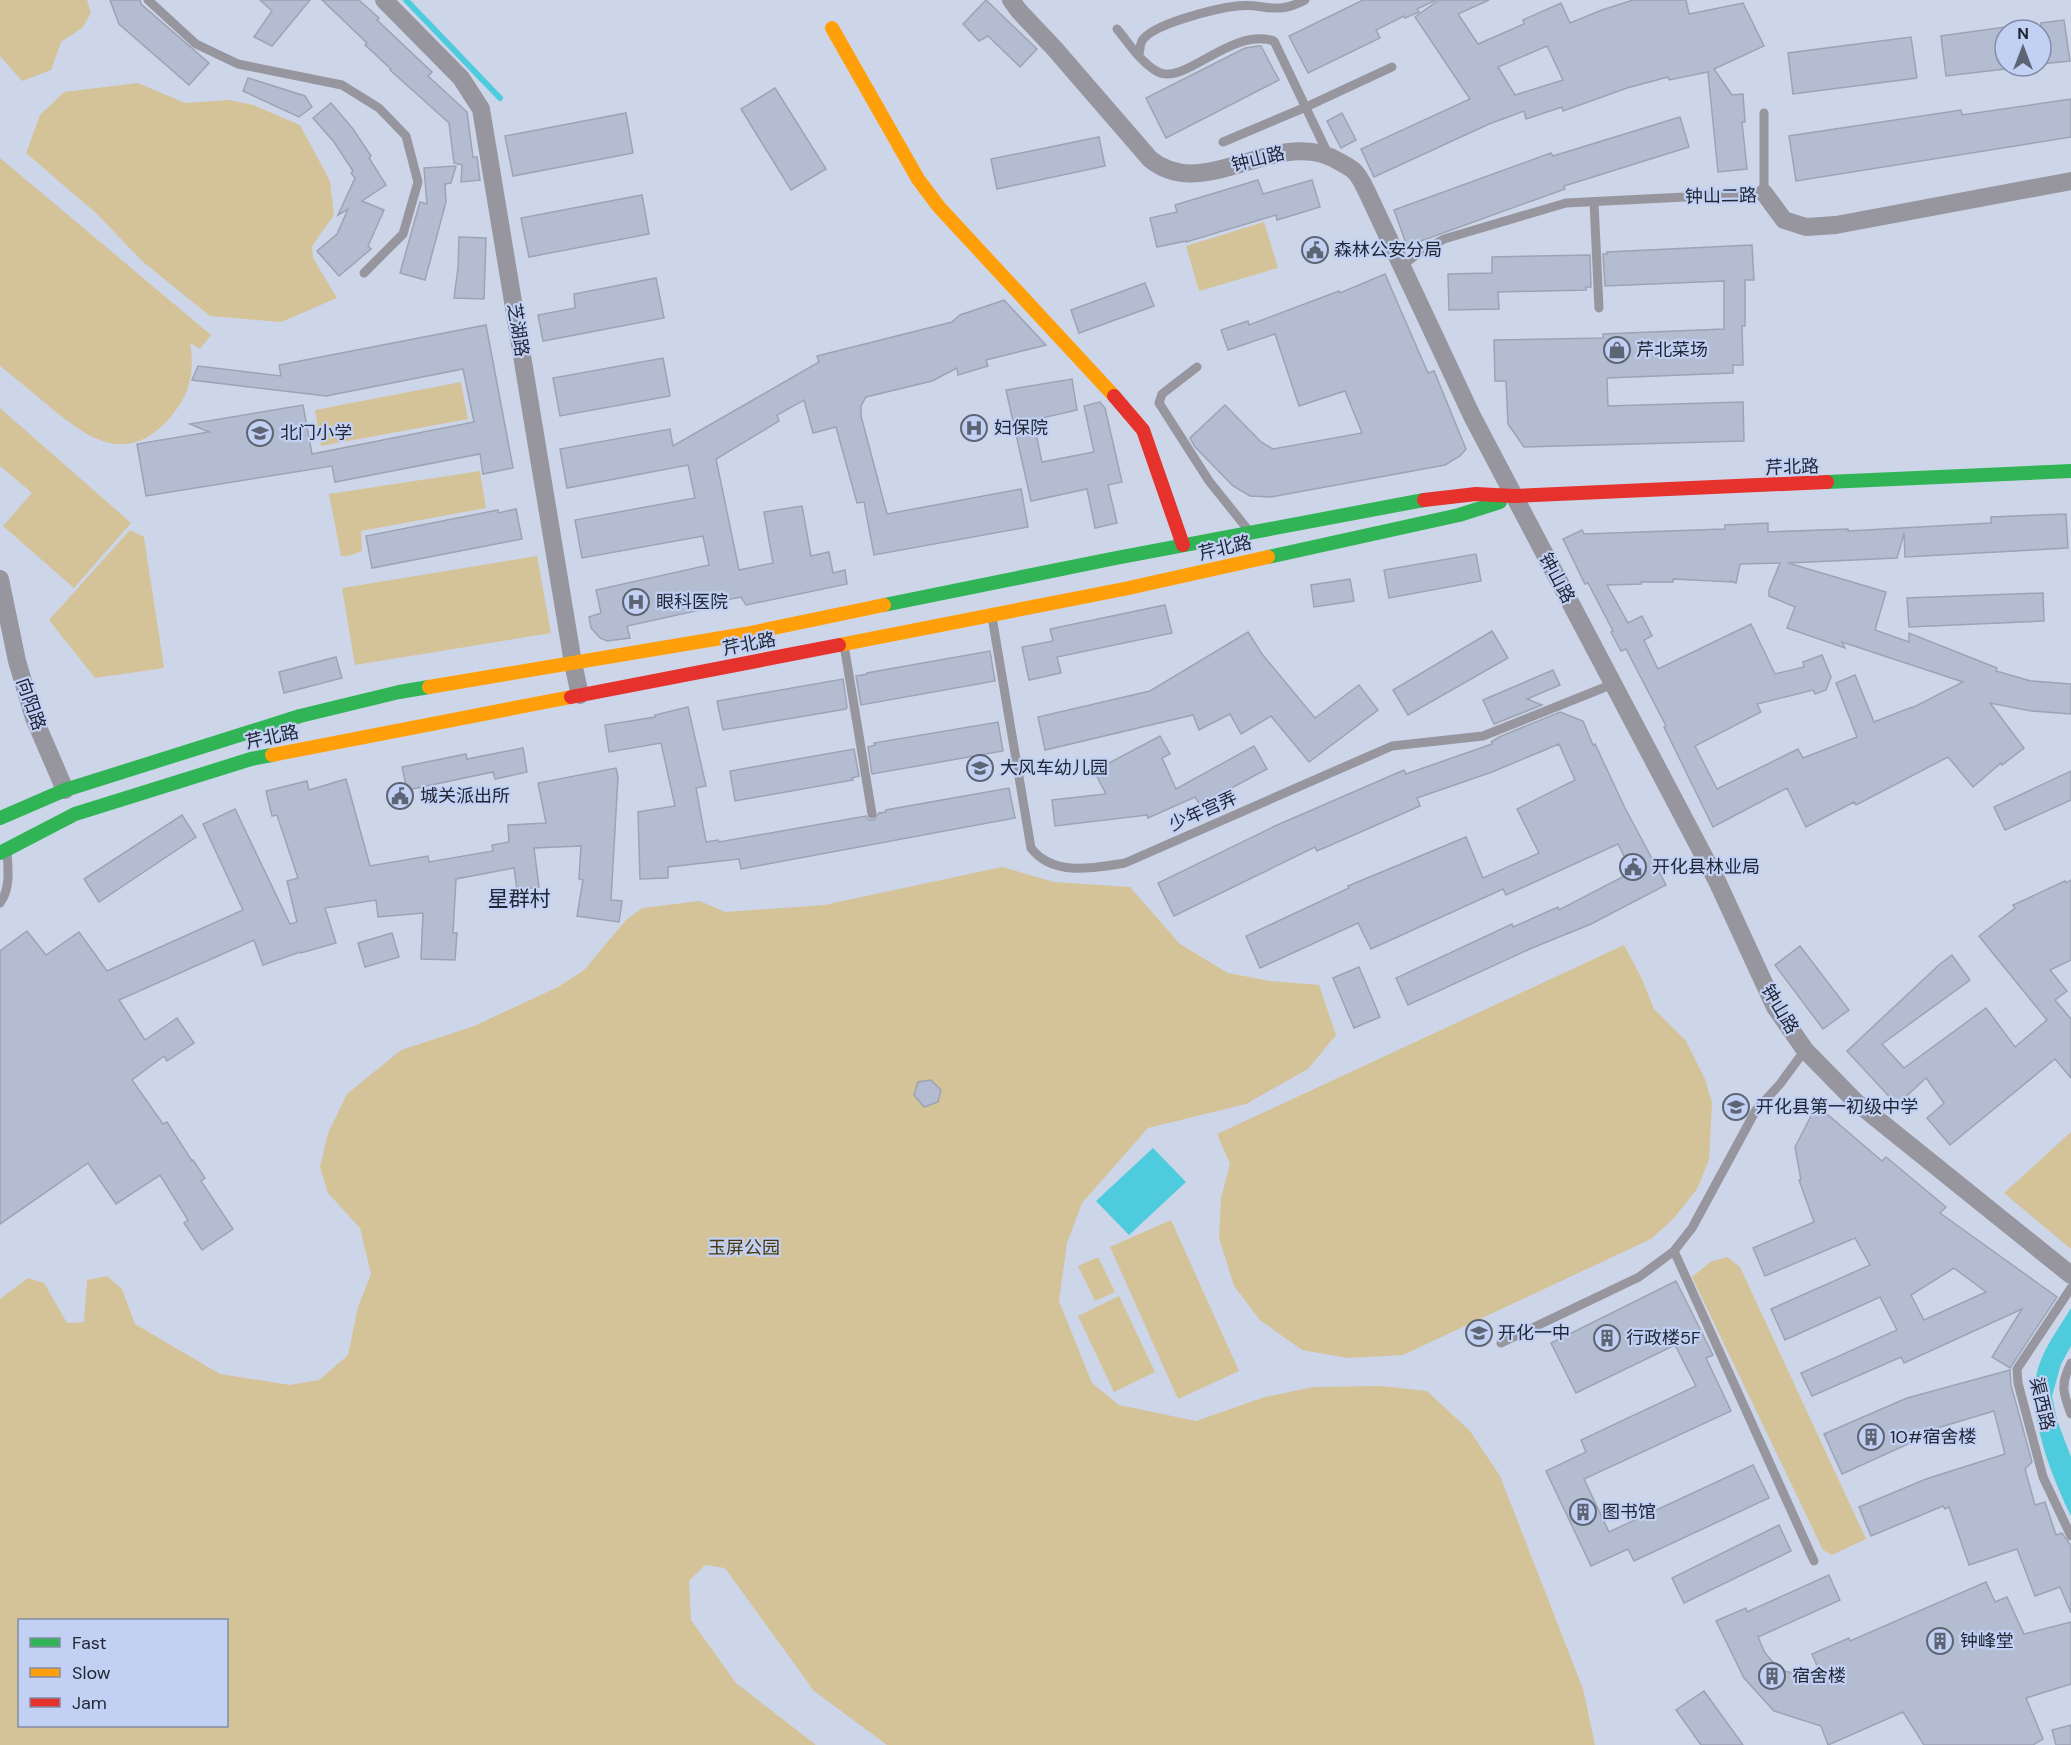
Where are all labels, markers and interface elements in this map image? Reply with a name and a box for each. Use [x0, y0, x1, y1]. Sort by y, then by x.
north arrow [1993, 18, 2053, 78]
text: N [2017, 23, 2029, 44]
street label: 钟山路 [1229, 141, 1287, 177]
street label: 钟山二路 [1685, 183, 1757, 209]
public building icon: 森林公安分局 [1300, 235, 1330, 265]
place label: 森林公安分局 [1334, 238, 1442, 262]
street label: 芝湖路 [502, 301, 534, 359]
shop icon: 芹北菜场 [1602, 335, 1632, 365]
place label: 芹北菜场 [1636, 338, 1708, 362]
hospital icon: 妇保院 [959, 413, 989, 443]
place label: 妇保院 [994, 416, 1048, 440]
school or university icon: 北门小学 [245, 418, 275, 448]
place label: 北门小学 [280, 421, 352, 445]
street label: 芹北路 [1765, 454, 1819, 480]
street label: 芹北路 [1196, 530, 1254, 566]
street label: 钟山路 [1534, 549, 1580, 607]
hospital icon: 眼科医院 [621, 587, 651, 617]
place label: 眼科医院 [656, 590, 728, 614]
street label: 芹北路 [720, 627, 778, 661]
street label: 向阳路 [11, 675, 51, 733]
street label: 芹北路 [243, 720, 301, 754]
school or university icon: 大风车幼儿园 [965, 753, 995, 783]
place label: 大风车幼儿园 [1000, 756, 1108, 780]
public building icon: 城关派出所 [385, 781, 415, 811]
place label: 城关派出所 [420, 784, 510, 808]
street label: 少年宫弄 [1165, 785, 1241, 837]
public building icon: 开化县林业局 [1618, 852, 1648, 882]
place label: 开化县林业局 [1652, 855, 1760, 879]
district label: 星群村 [488, 885, 551, 913]
street label: 钟山路 [1756, 980, 1804, 1038]
school or university icon: 开化县第一初级中学 [1721, 1092, 1751, 1122]
place label: 开化县第一初级中学 [1756, 1095, 1918, 1119]
park label: 玉屏公园 [708, 1236, 780, 1260]
school or university icon: 开化一中 [1464, 1318, 1494, 1348]
place label: 开化一中 [1498, 1321, 1570, 1345]
building icon: 行政楼5F [1592, 1323, 1622, 1353]
place label: 行政楼5F [1626, 1326, 1701, 1350]
street label: 渠西路 [2024, 1375, 2060, 1433]
building icon: 10#宿舍楼 [1856, 1422, 1886, 1452]
place label: 10#宿舍楼 [1890, 1425, 1976, 1449]
building icon: 图书馆 [1568, 1497, 1598, 1527]
place label: 图书馆 [1602, 1500, 1656, 1524]
legend [18, 1619, 228, 1727]
building icon: 钟峰堂 [1925, 1626, 1955, 1656]
place label: 钟峰堂 [1960, 1629, 2014, 1653]
text: Fast [72, 1631, 107, 1655]
text: Slow [72, 1661, 111, 1685]
building icon: 宿舍楼 [1757, 1661, 1787, 1691]
place label: 宿舍楼 [1792, 1664, 1846, 1688]
text: Jam [72, 1691, 107, 1715]

